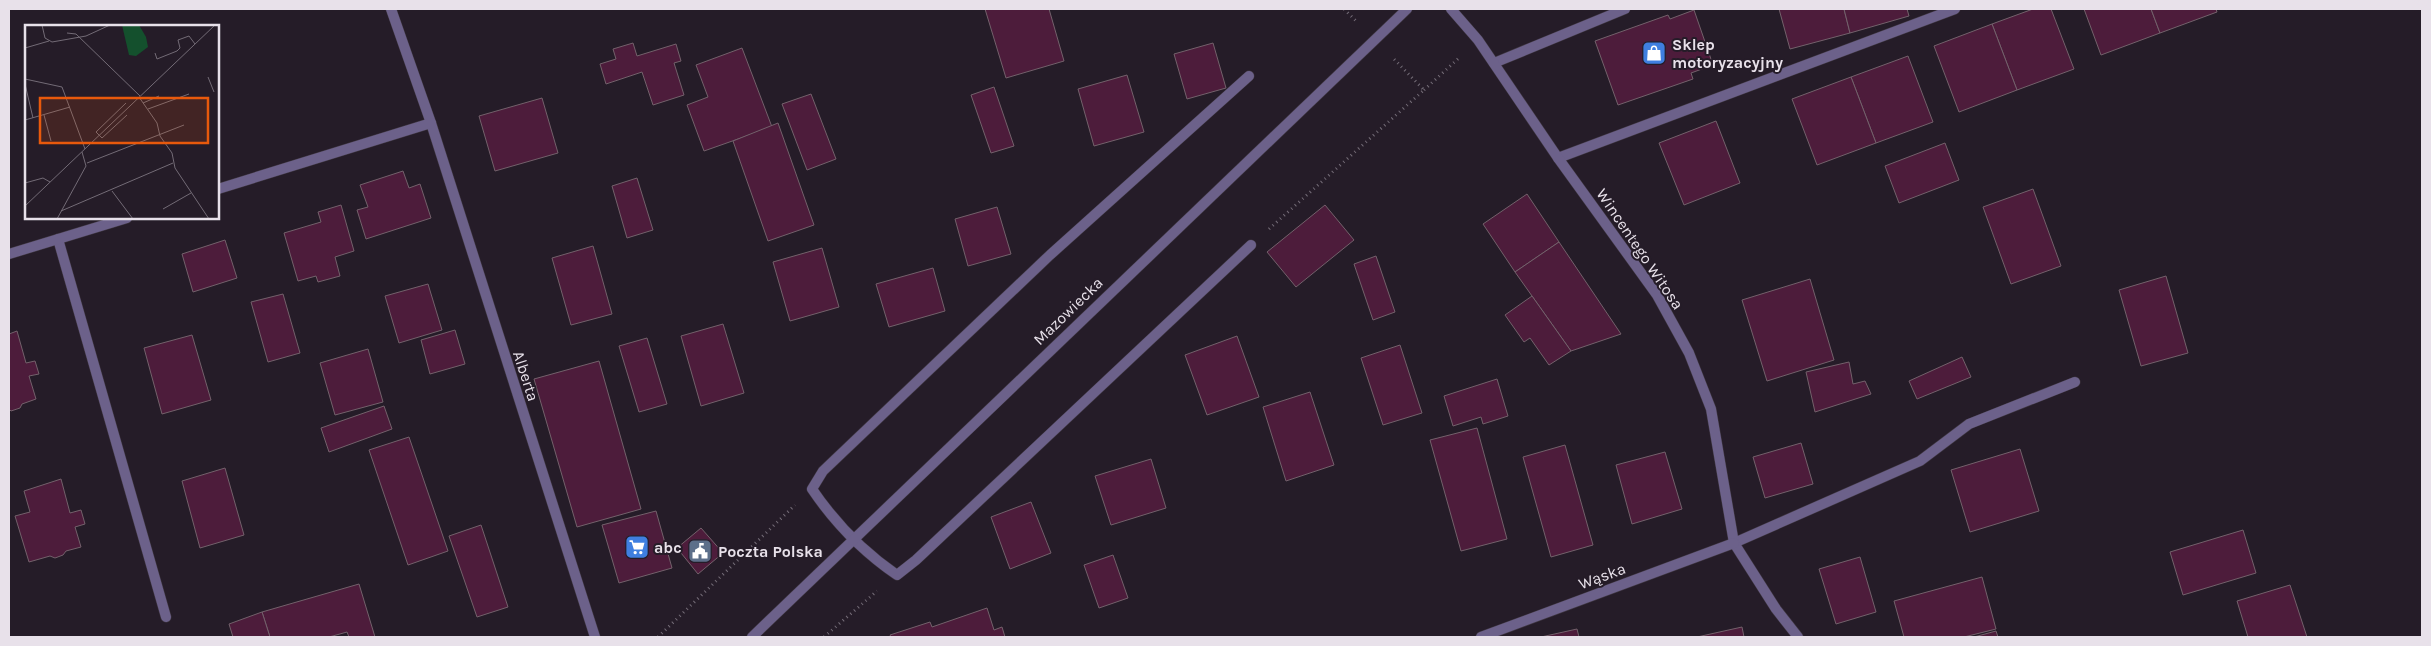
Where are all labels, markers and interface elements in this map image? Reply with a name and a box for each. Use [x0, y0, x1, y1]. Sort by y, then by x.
inset map [25, 25, 219, 219]
place label: Sklep motoryzacyjny [1672, 35, 1783, 72]
shop icon: Sklep motoryzacyjny [1641, 40, 1667, 66]
street label: Wincentego Witosa [1593, 185, 1687, 313]
street label: Mazowiecka [1029, 273, 1107, 349]
street label: Alberta [509, 348, 543, 404]
supermarket icon: abc [624, 534, 650, 560]
place label: abc [654, 538, 682, 557]
public building icon: Poczta Polska [687, 538, 713, 564]
place label: Poczta Polska [718, 542, 823, 561]
street label: Wąska [1576, 559, 1628, 593]

